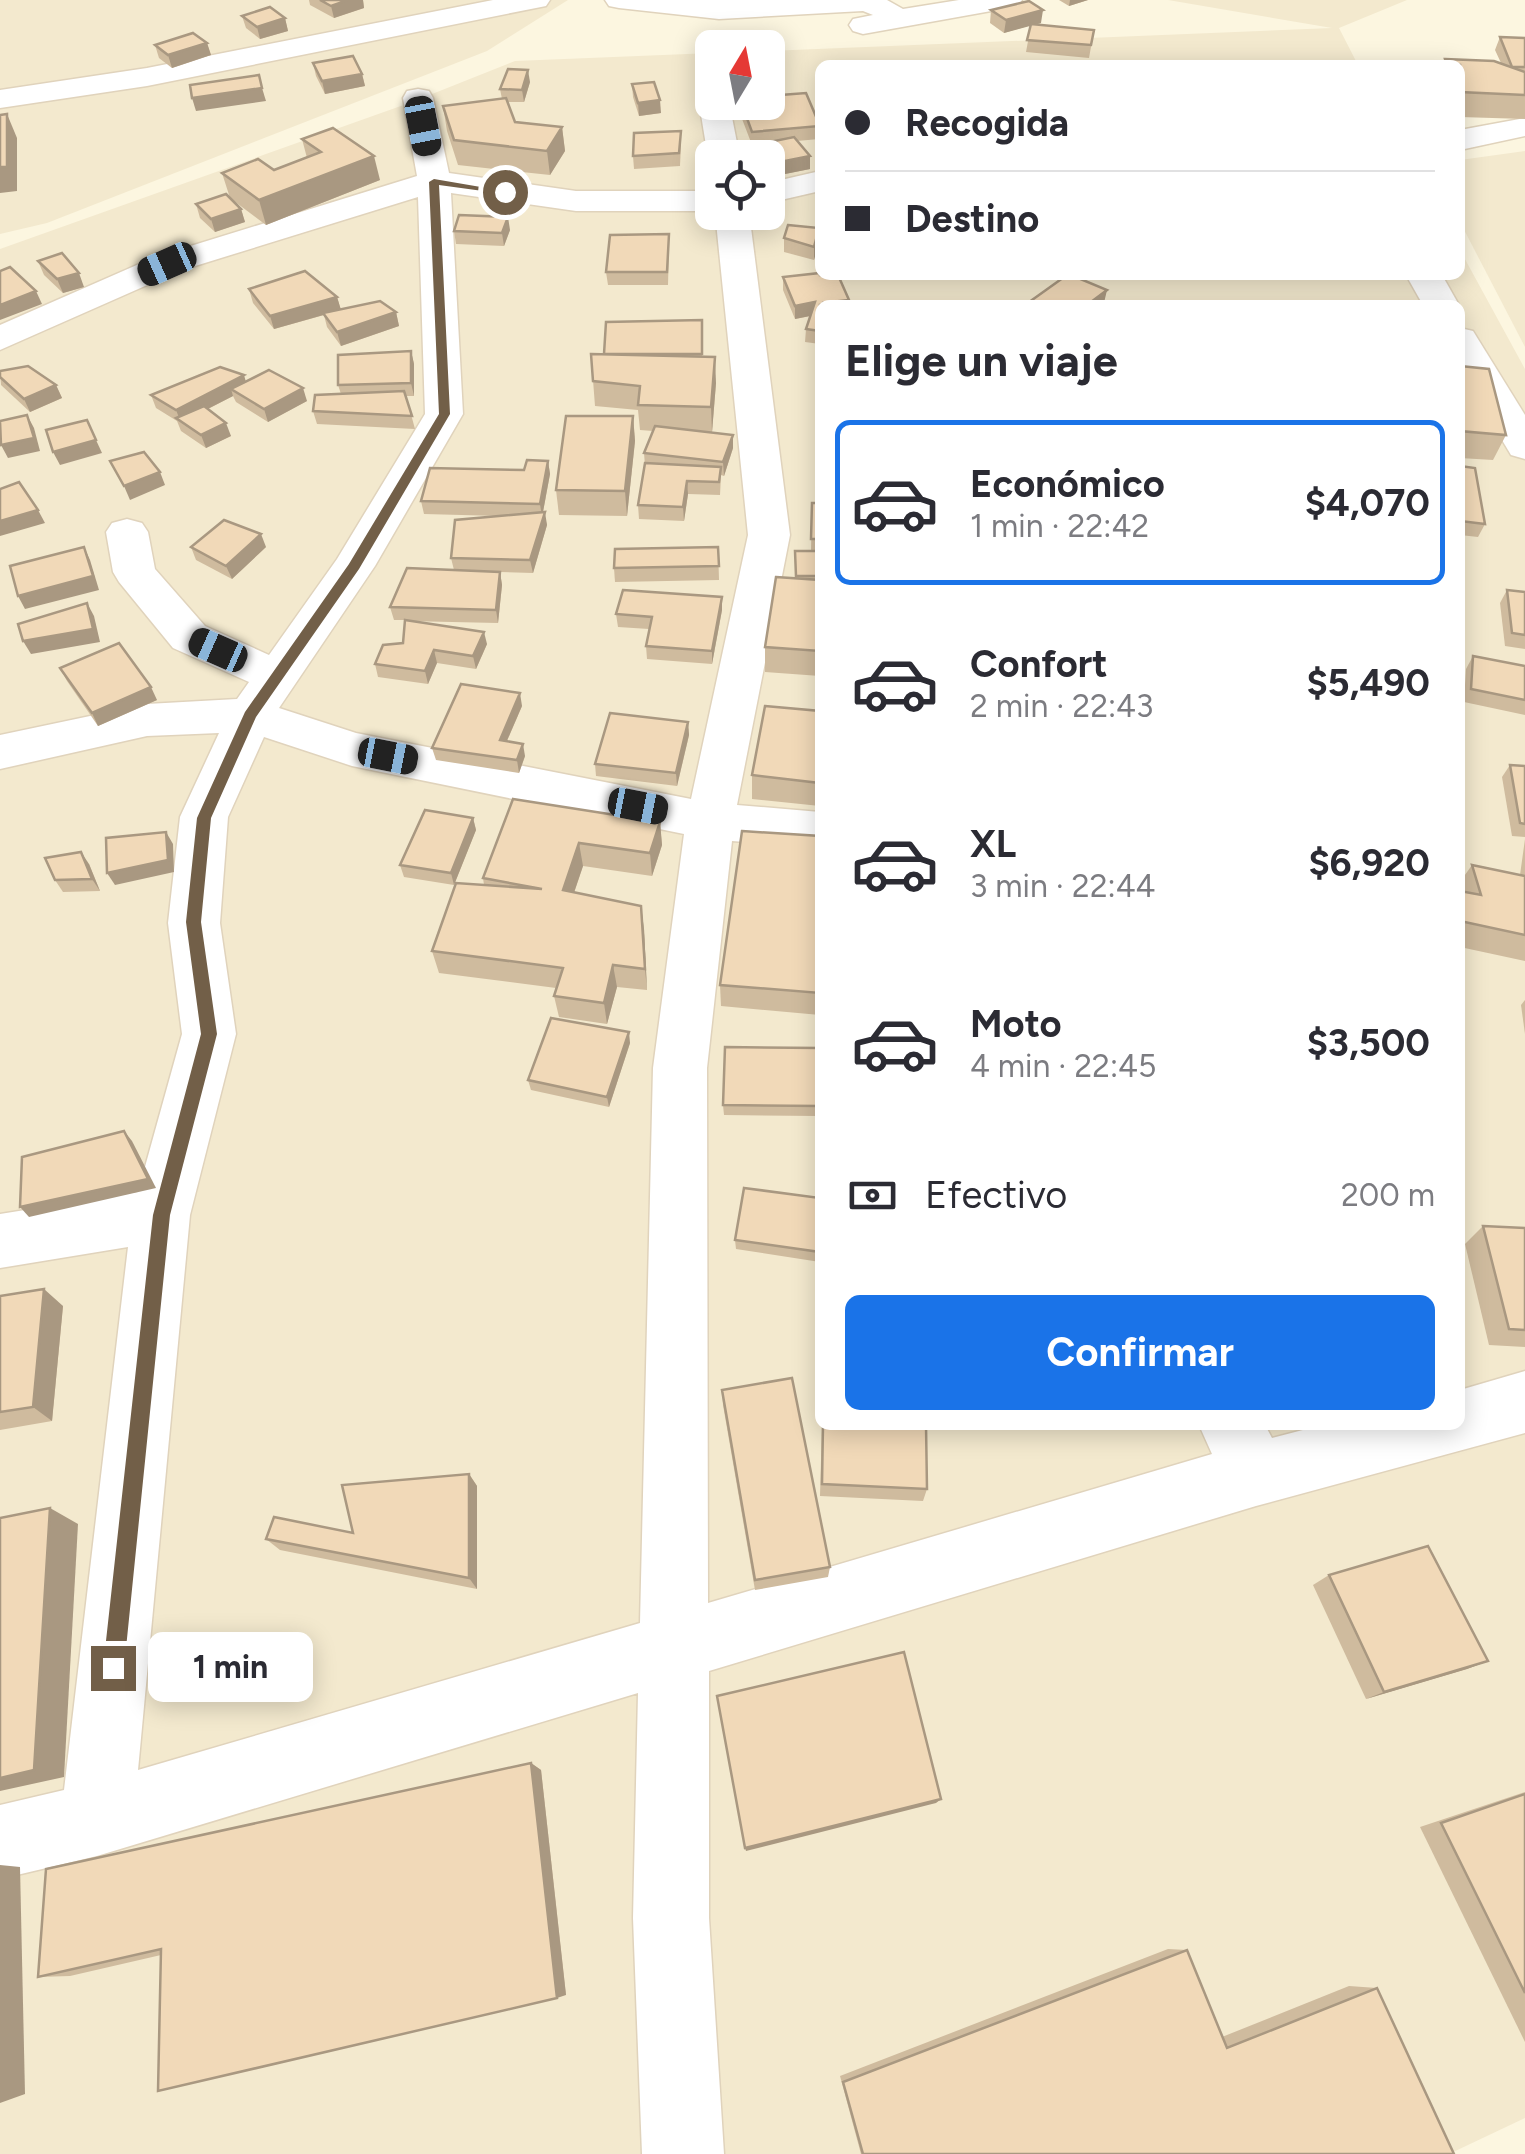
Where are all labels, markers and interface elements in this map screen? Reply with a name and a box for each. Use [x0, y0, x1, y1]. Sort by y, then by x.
north arrow [695, 30, 785, 120]
map controls [695, 30, 785, 230]
car [403, 94, 443, 158]
text: Recogida [905, 100, 1069, 146]
button: locate [695, 140, 785, 230]
route start [483, 170, 528, 215]
text: Destino [905, 196, 1039, 242]
car [133, 238, 201, 290]
text: Elige un viaje [845, 333, 1118, 387]
icon: car [850, 458, 940, 548]
text: Económico [970, 461, 1165, 507]
text: $4,070 [1305, 480, 1430, 526]
text: 1 min · 22:42 [970, 507, 1149, 545]
car [184, 624, 252, 676]
icon: car [850, 638, 940, 728]
text: Confort [970, 641, 1107, 687]
text: $5,490 [1306, 660, 1430, 706]
text: 2 min · 22:43 [970, 687, 1153, 725]
car [356, 736, 420, 776]
car [606, 786, 670, 826]
icon: car [850, 818, 940, 908]
text: XL [970, 821, 1016, 867]
text: $6,920 [1308, 840, 1430, 886]
text: 3 min · 22:44 [970, 867, 1155, 905]
icon: car [850, 998, 940, 1088]
text: Moto [970, 1001, 1062, 1047]
text: $3,500 [1307, 1020, 1430, 1066]
text: 4 min · 22:45 [970, 1047, 1156, 1085]
icon: cash [845, 1168, 900, 1223]
text: Efectivo [925, 1172, 1067, 1218]
text: 200 m [1341, 1176, 1435, 1214]
button: Confirmar [845, 1295, 1435, 1410]
callout: 1 min [148, 1633, 313, 1703]
route end [91, 1646, 136, 1691]
text: 1 min [193, 1648, 268, 1686]

